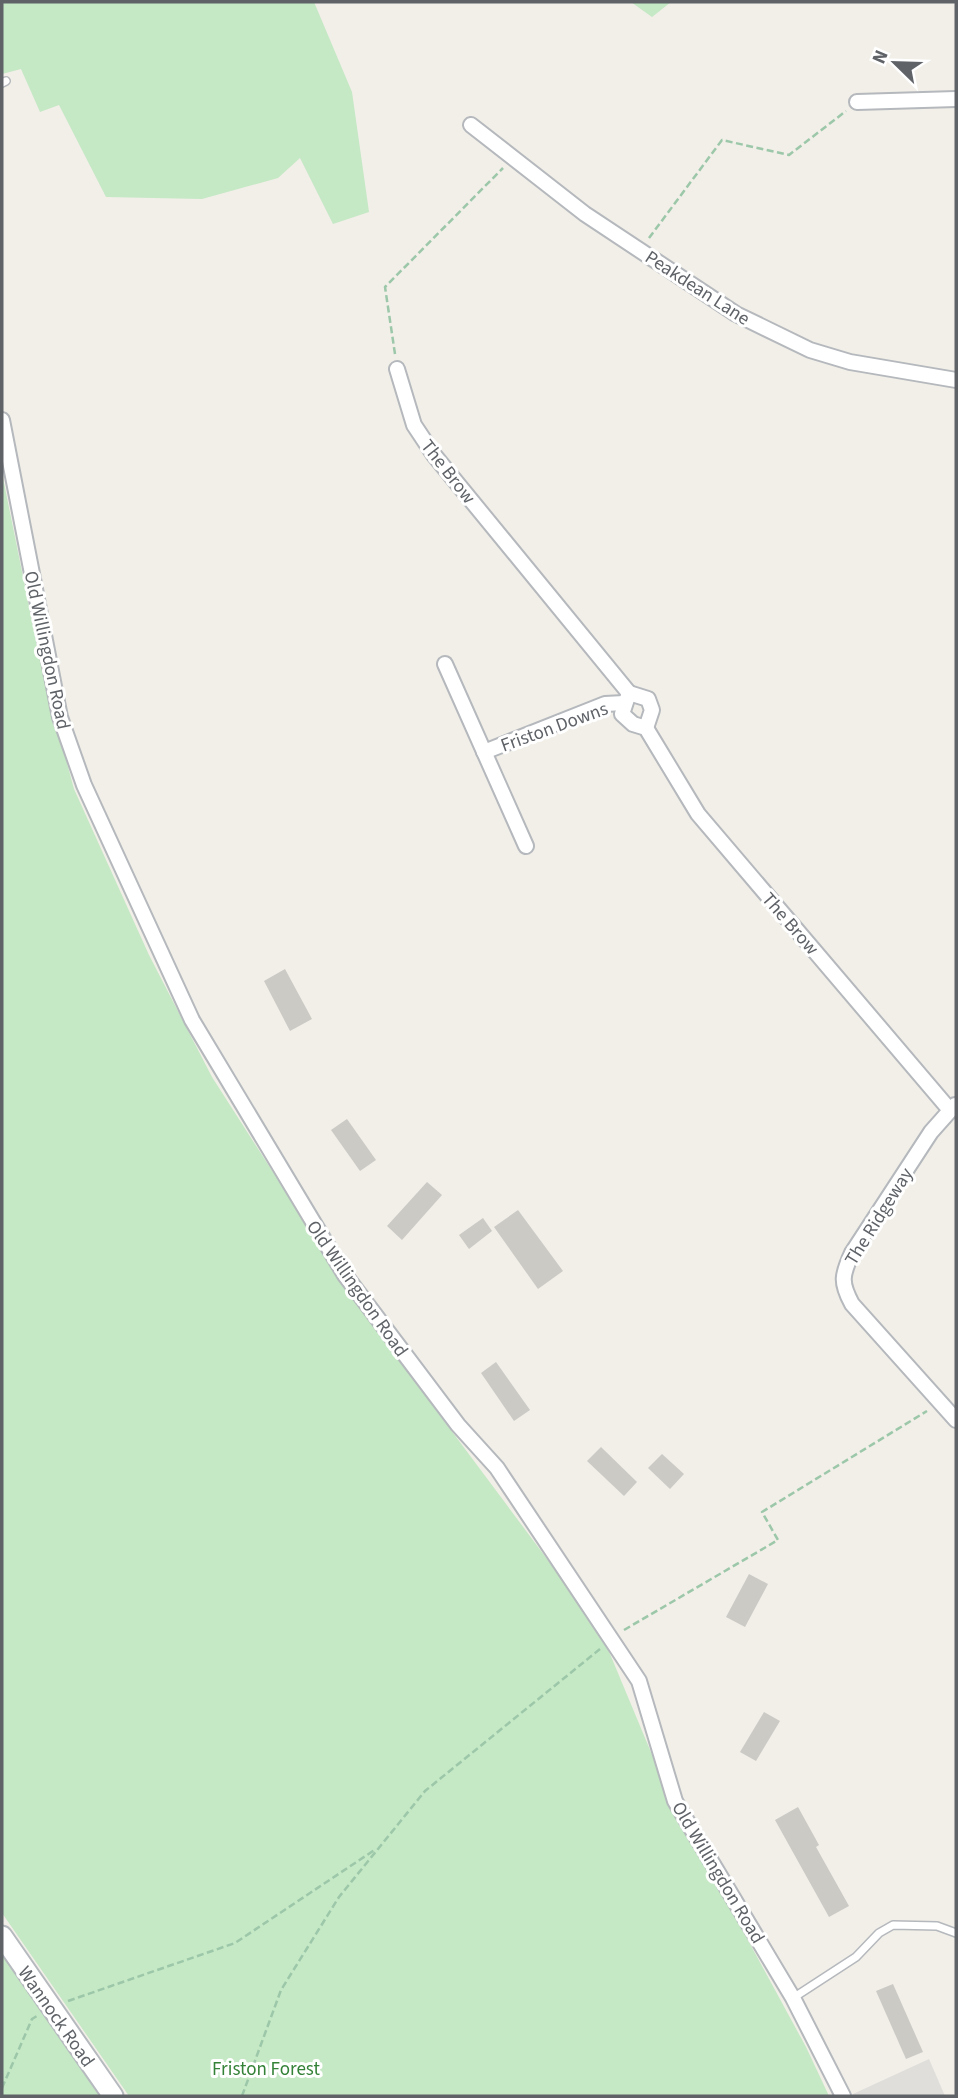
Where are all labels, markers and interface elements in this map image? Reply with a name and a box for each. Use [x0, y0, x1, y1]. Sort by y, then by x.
north arrow [860, 28, 930, 98]
text: N [866, 46, 896, 68]
street label: Peakdean Lane [639, 244, 755, 332]
street label: The Brow [414, 434, 482, 510]
street label: Old Willingdon Road [17, 569, 77, 732]
street label: Friston Downs [497, 695, 612, 759]
street label: The Brow [755, 887, 825, 961]
street label: The Ridgeway [839, 1163, 920, 1271]
street label: Old Willingdon Road [299, 1215, 414, 1363]
street label: Old Willingdon Road [665, 1797, 771, 1949]
street label: Wannock Road [11, 1961, 101, 2073]
park label: Friston Forest [212, 2056, 320, 2083]

